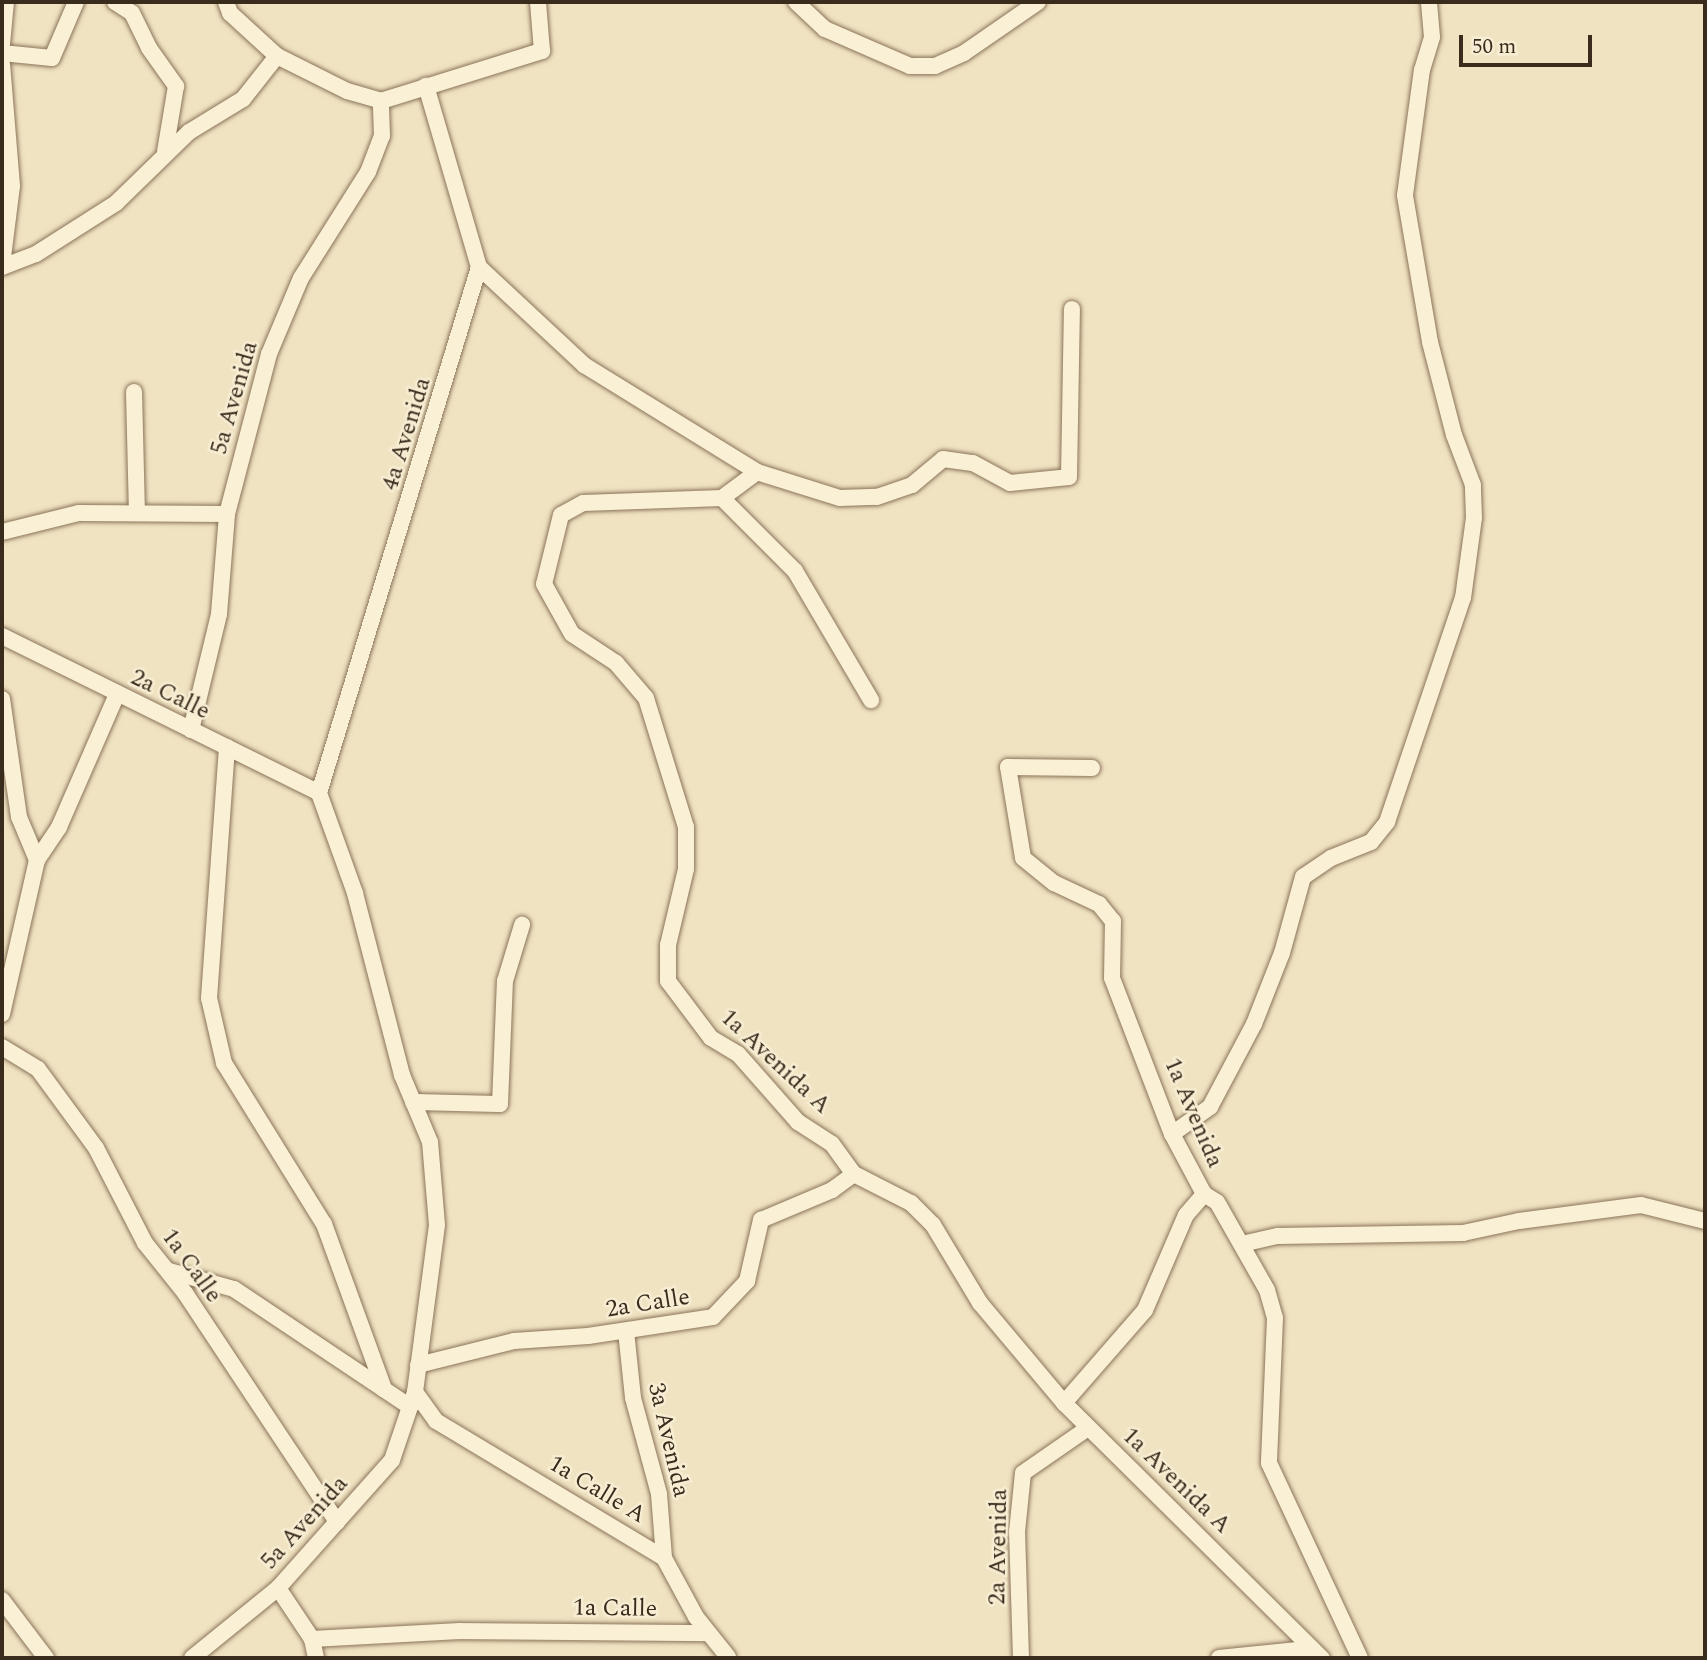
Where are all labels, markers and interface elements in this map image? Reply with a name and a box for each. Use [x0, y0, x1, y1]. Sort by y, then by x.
scale bar [1462, 21, 1595, 65]
text: 50 m [1472, 31, 1516, 63]
street label: 5a Avenida [205, 338, 265, 458]
street label: 4a Avenida [376, 374, 438, 494]
street label: 2a Calle [126, 664, 214, 726]
street label: 1a Avenida A [714, 1004, 836, 1120]
street label: 1a Avenida [1157, 1054, 1229, 1172]
street label: 1a Calle [155, 1223, 227, 1309]
street label: 2a Calle [604, 1283, 692, 1325]
street label: 3a Avenida [641, 1380, 695, 1500]
street label: 1a Avenida A [1115, 1422, 1237, 1540]
street label: 1a Calle A [543, 1450, 651, 1530]
street label: 5a Avenida [255, 1470, 355, 1576]
street label: 2a Avenida [984, 1489, 1014, 1605]
street label: 1a Calle [573, 1594, 657, 1624]

